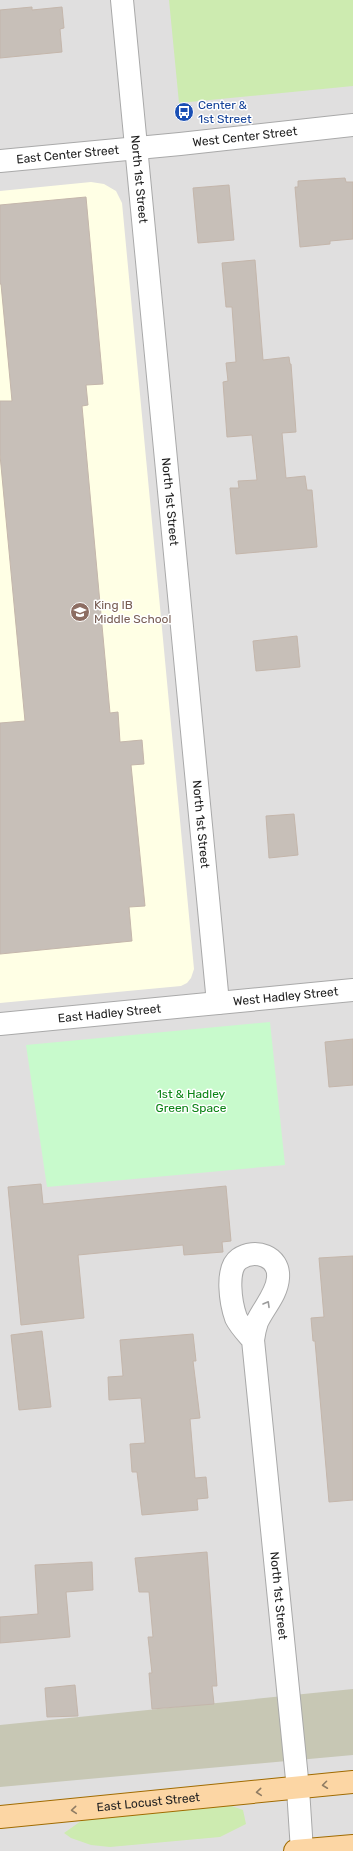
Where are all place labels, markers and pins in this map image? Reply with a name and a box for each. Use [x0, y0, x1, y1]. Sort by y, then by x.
place label: Center & 1st Street [198, 98, 252, 126]
bus stop icon: Center & 1st Street [173, 101, 195, 123]
place label: King IB Middle School [94, 598, 171, 626]
school or university icon: King IB Middle School [69, 601, 91, 623]

